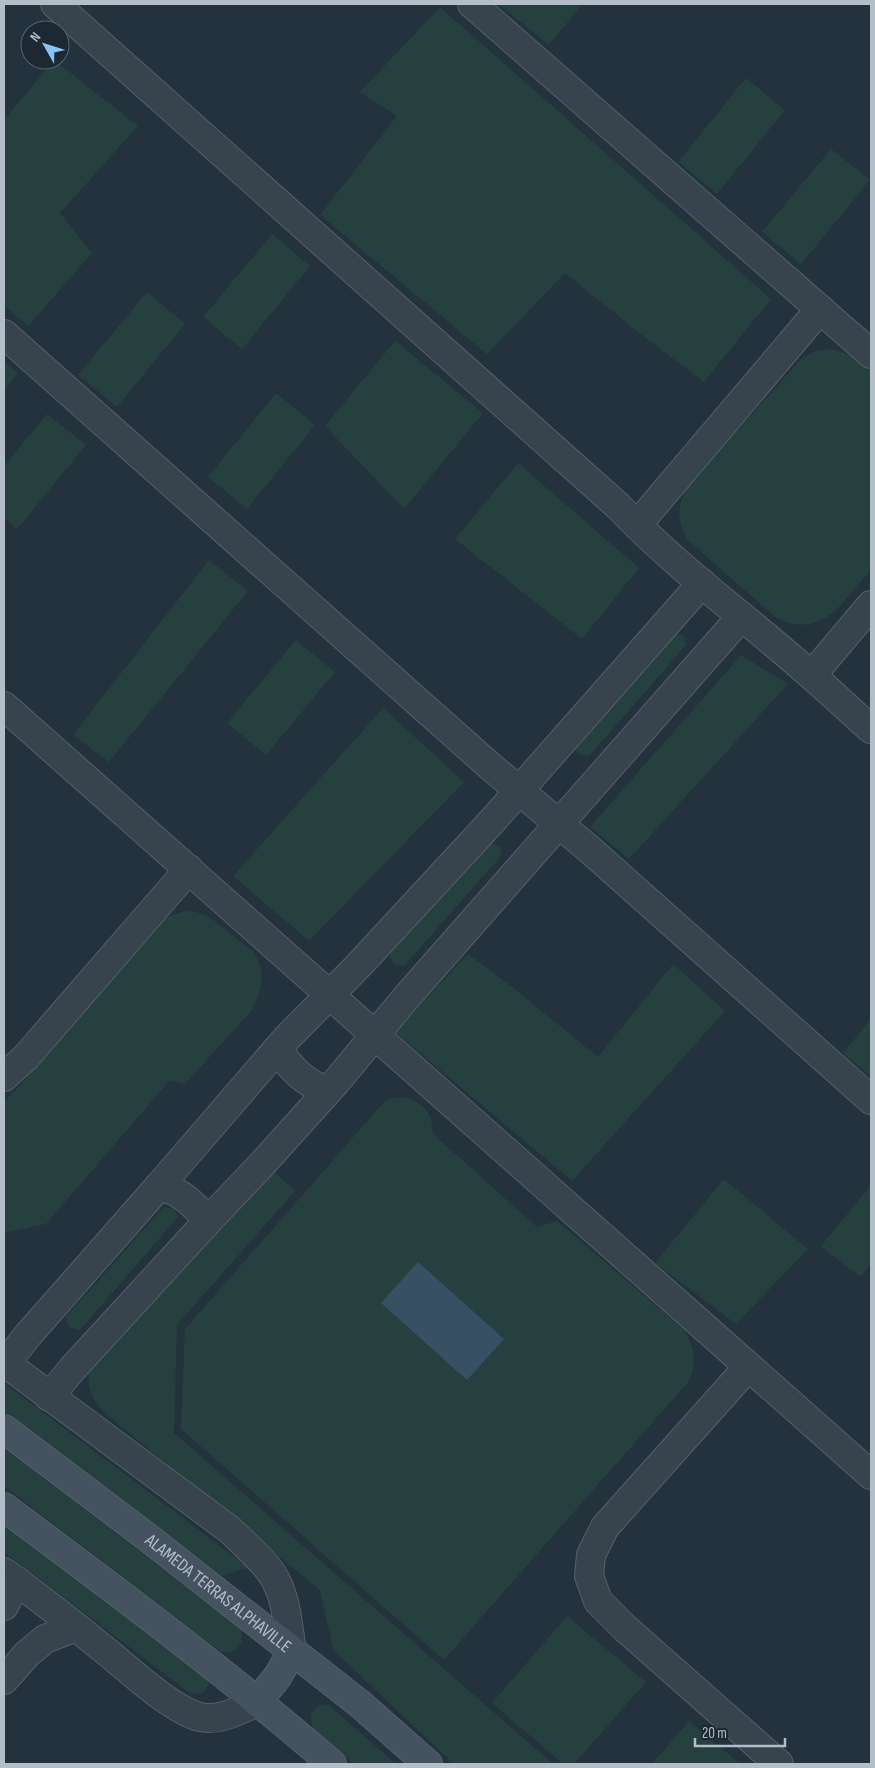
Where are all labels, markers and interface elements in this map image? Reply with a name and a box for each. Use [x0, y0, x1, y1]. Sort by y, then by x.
north arrow [20, 20, 70, 70]
text: N [26, 29, 44, 45]
street label: ALAMEDA TERRAS ALPHAVILLE [140, 1529, 295, 1657]
scale bar [695, 1716, 785, 1748]
text: 20 m [702, 1724, 727, 1743]

